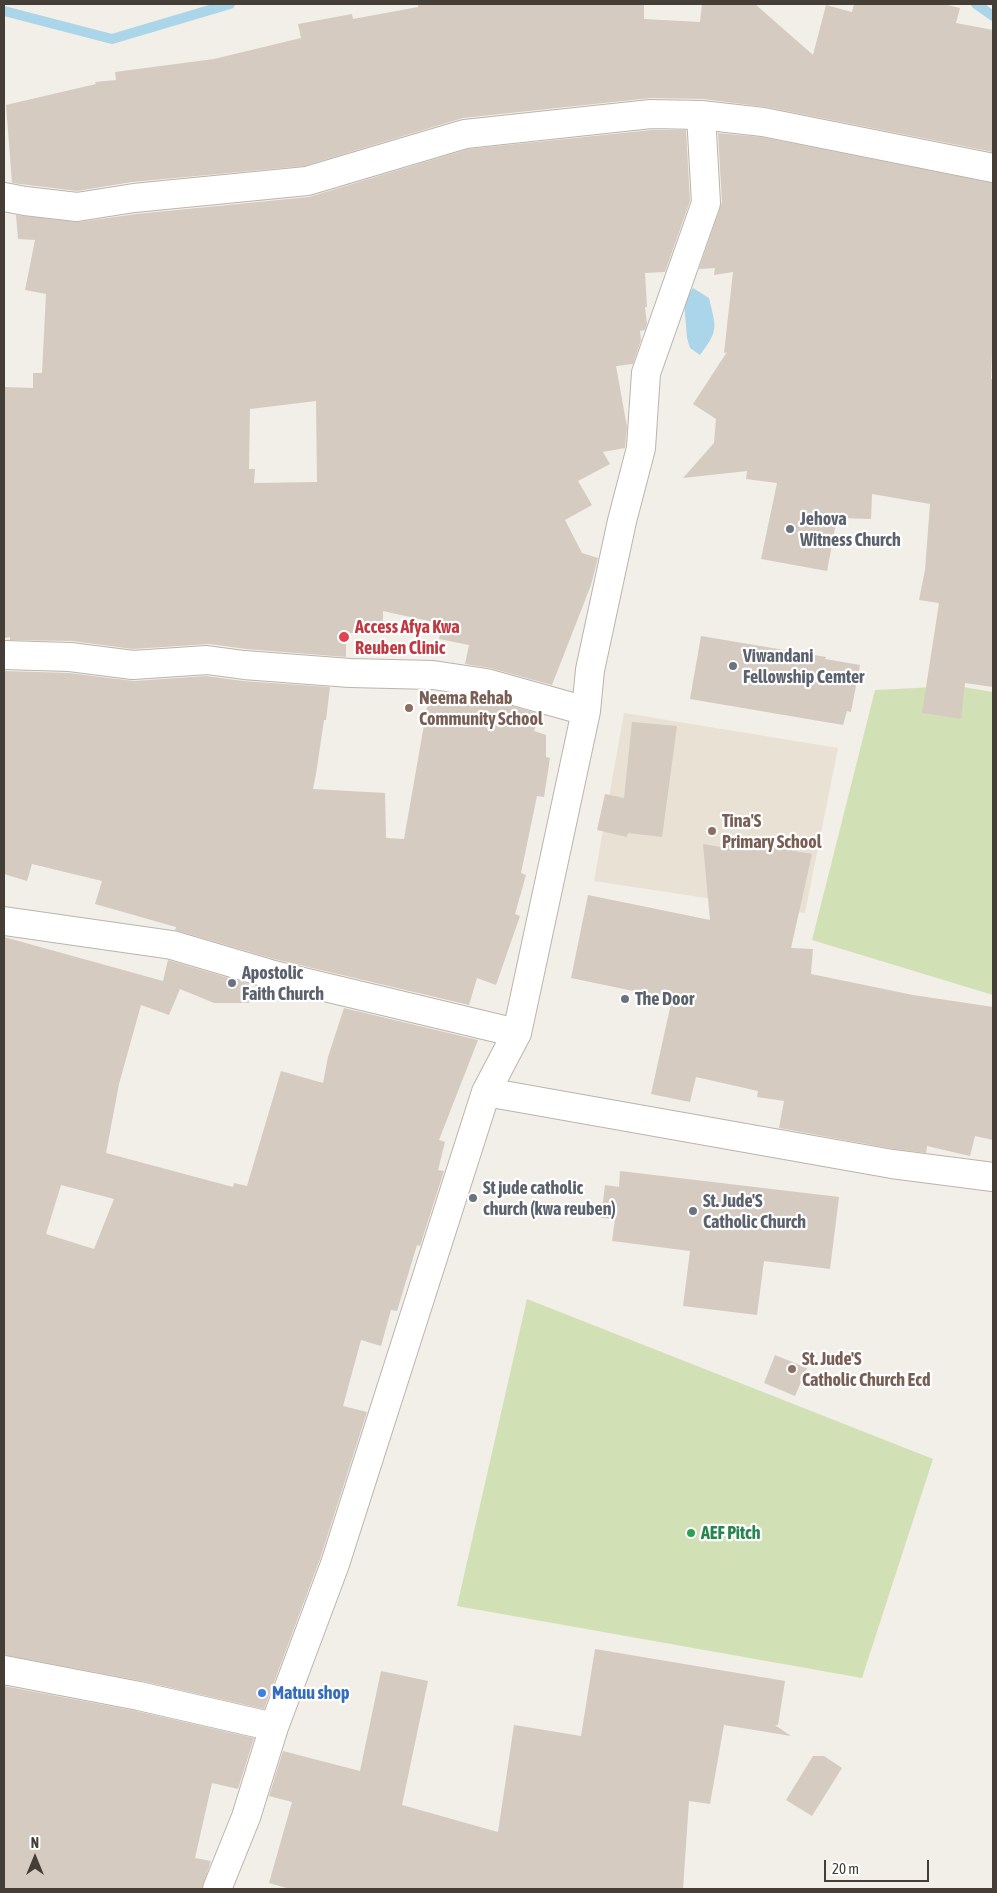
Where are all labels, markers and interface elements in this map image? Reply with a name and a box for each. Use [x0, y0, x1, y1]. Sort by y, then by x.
place label: Jehova Witness Church [800, 508, 901, 550]
marker: Jehova Witness Church [784, 523, 796, 535]
place label: Access Afya Kwa Reuben Clinic [355, 616, 460, 659]
marker: Access Afya Kwa Reuben Clinic [337, 630, 351, 644]
place label: Viwandani Fellowship Cemter [743, 645, 864, 688]
marker: Viwandani Fellowship Cemter [727, 660, 739, 672]
place label: Neema Rehab Community School [419, 687, 543, 730]
marker: Neema Rehab Community School [403, 702, 415, 714]
place label: Tina'S Primary School [722, 810, 821, 852]
marker: Tina'S Primary School [706, 825, 718, 837]
place label: Apostolic Faith Church [242, 962, 324, 1004]
marker: Apostolic Faith Church [226, 977, 238, 989]
place label: The Door [635, 988, 694, 1010]
marker: The Door [619, 993, 631, 1005]
place label: St jude catholic church (kwa reuben) [483, 1177, 616, 1220]
place label: St. Jude'S Catholic Church [703, 1190, 806, 1232]
marker: St jude catholic church (kwa reuben) [467, 1192, 479, 1204]
marker: St. Jude'S Catholic Church [687, 1205, 699, 1217]
place label: St. Jude'S Catholic Church Ecd [802, 1348, 930, 1390]
marker: St. Jude'S Catholic Church Ecd [786, 1363, 798, 1375]
place label: AEF Pitch [701, 1522, 760, 1544]
marker: AEF Pitch [685, 1527, 697, 1539]
place label: Matuu shop [272, 1682, 350, 1704]
marker: Matuu shop [256, 1687, 268, 1699]
north arrow [10, 1833, 60, 1883]
text: N [31, 1835, 39, 1851]
scale bar [827, 1850, 932, 1882]
text: 20 m [832, 1860, 859, 1877]

